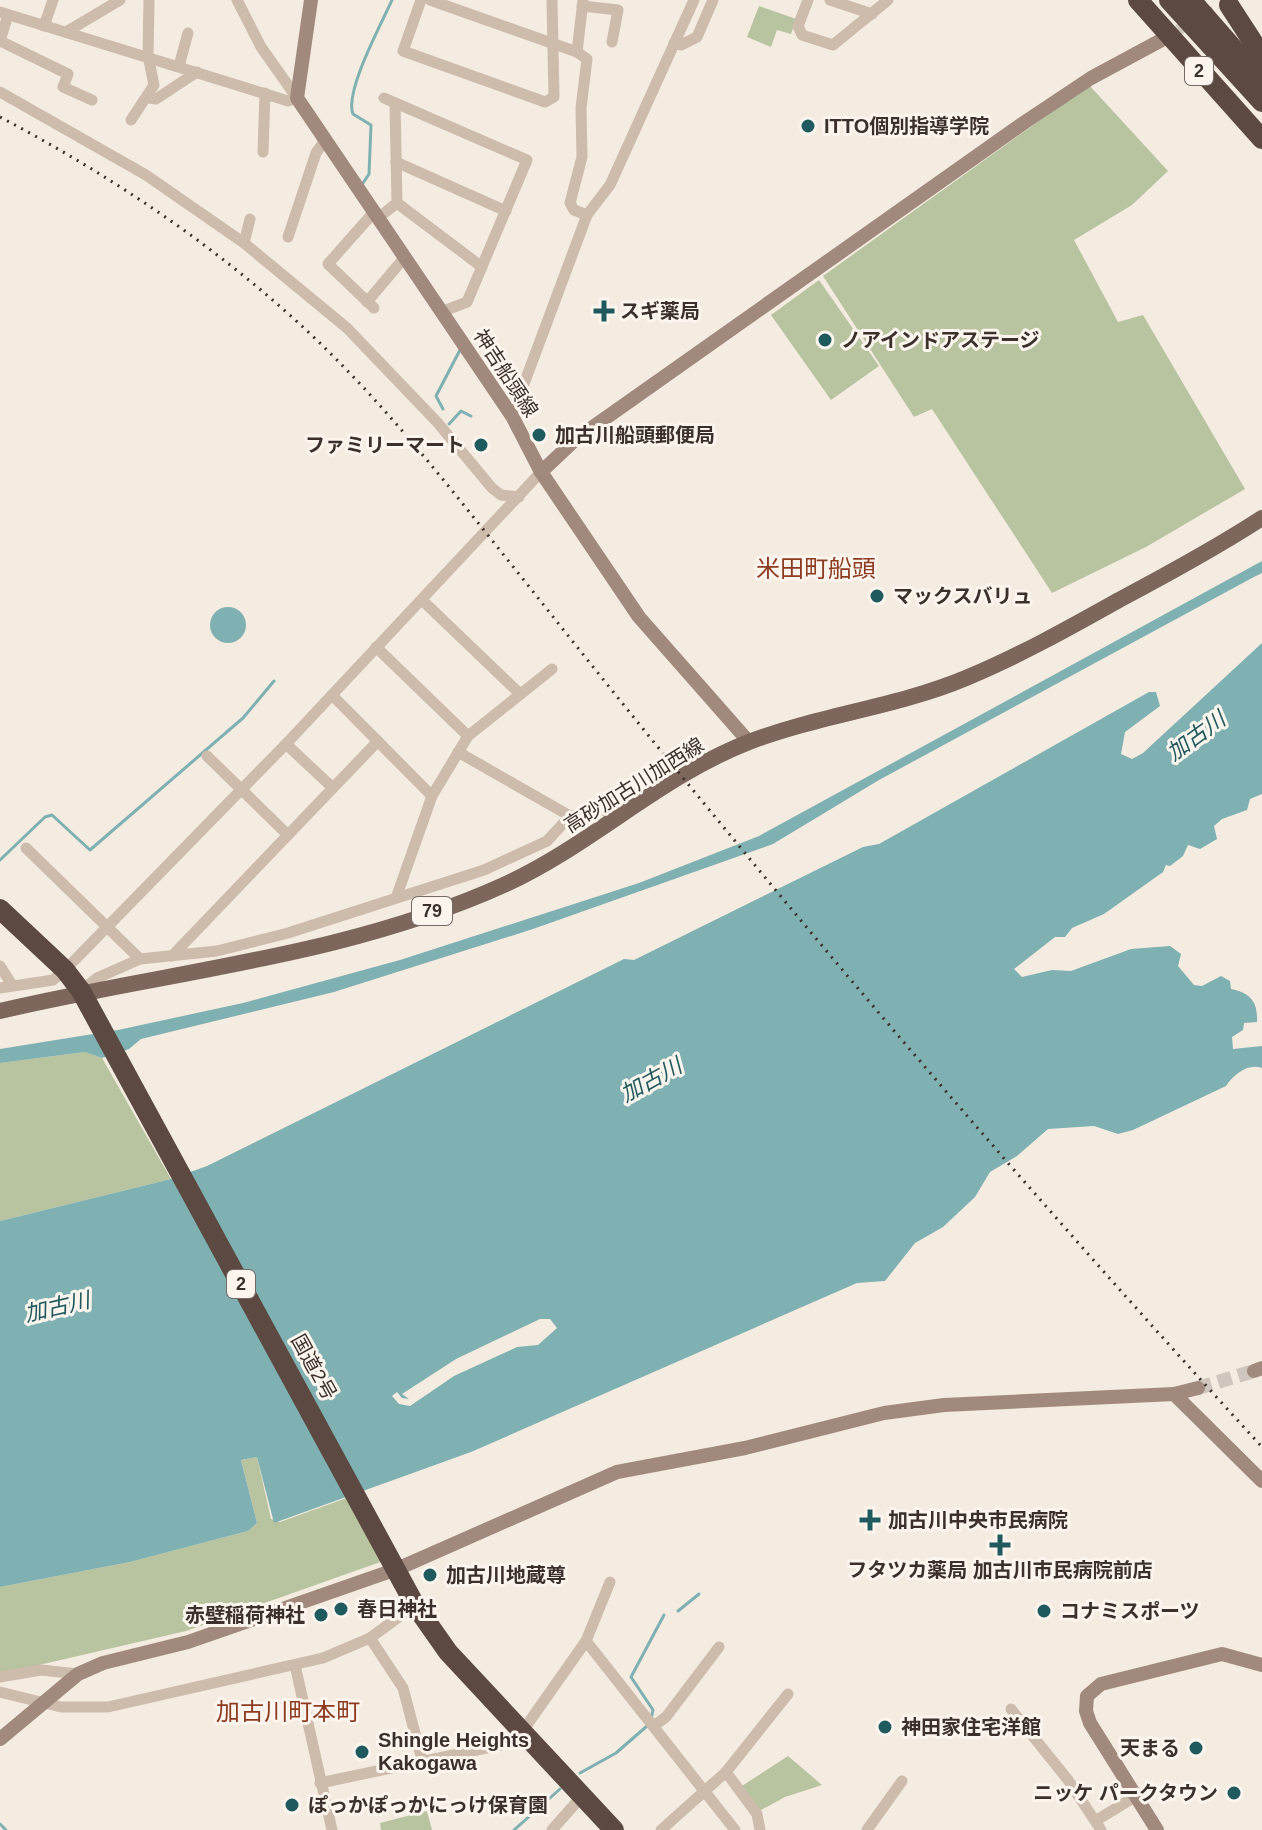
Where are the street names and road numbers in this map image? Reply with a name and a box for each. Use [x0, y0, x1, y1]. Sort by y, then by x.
road number: 2 [1185, 57, 1213, 85]
street label: 神吉船頭線 [470, 325, 542, 421]
street label: 高砂加古川加西線 [560, 733, 708, 837]
road number: 79 [412, 897, 452, 925]
road number: 2 [227, 1270, 255, 1298]
street label: 国道2号 [287, 1331, 341, 1403]

